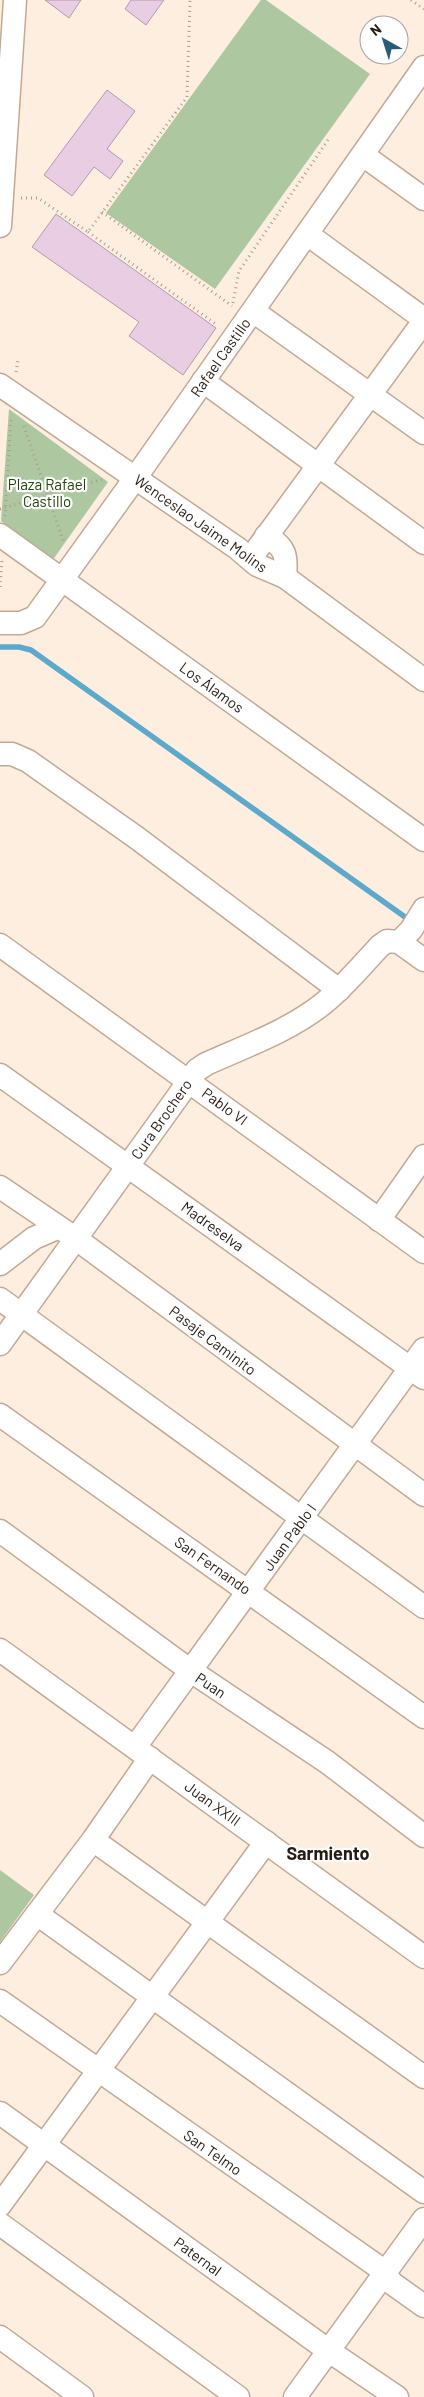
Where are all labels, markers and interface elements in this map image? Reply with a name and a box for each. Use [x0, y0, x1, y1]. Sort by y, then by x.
north arrow [359, 15, 409, 65]
text: N [367, 20, 384, 39]
street label: Rafael Castillo [186, 314, 254, 400]
street label: Wenceslao Jaime Molins [131, 470, 271, 576]
park label: Plaza Rafael Castillo [8, 475, 86, 510]
street label: Los Álamos [176, 658, 248, 716]
street label: Cura Brochero [127, 1076, 195, 1162]
street label: Pablo VI [199, 1083, 251, 1129]
street label: Madreselva [178, 1197, 248, 1255]
street label: Pasaje Caminito [166, 1301, 260, 1379]
street label: Juan Pablo I [259, 1500, 319, 1574]
street label: San Fernando [171, 1532, 255, 1598]
street label: Puan [192, 1668, 230, 1702]
street label: Juan XXIII [182, 1777, 244, 1829]
district label: Sarmiento [286, 1842, 370, 1864]
street label: San Telmo [180, 2125, 246, 2179]
street label: Paternal [171, 2233, 225, 2279]

